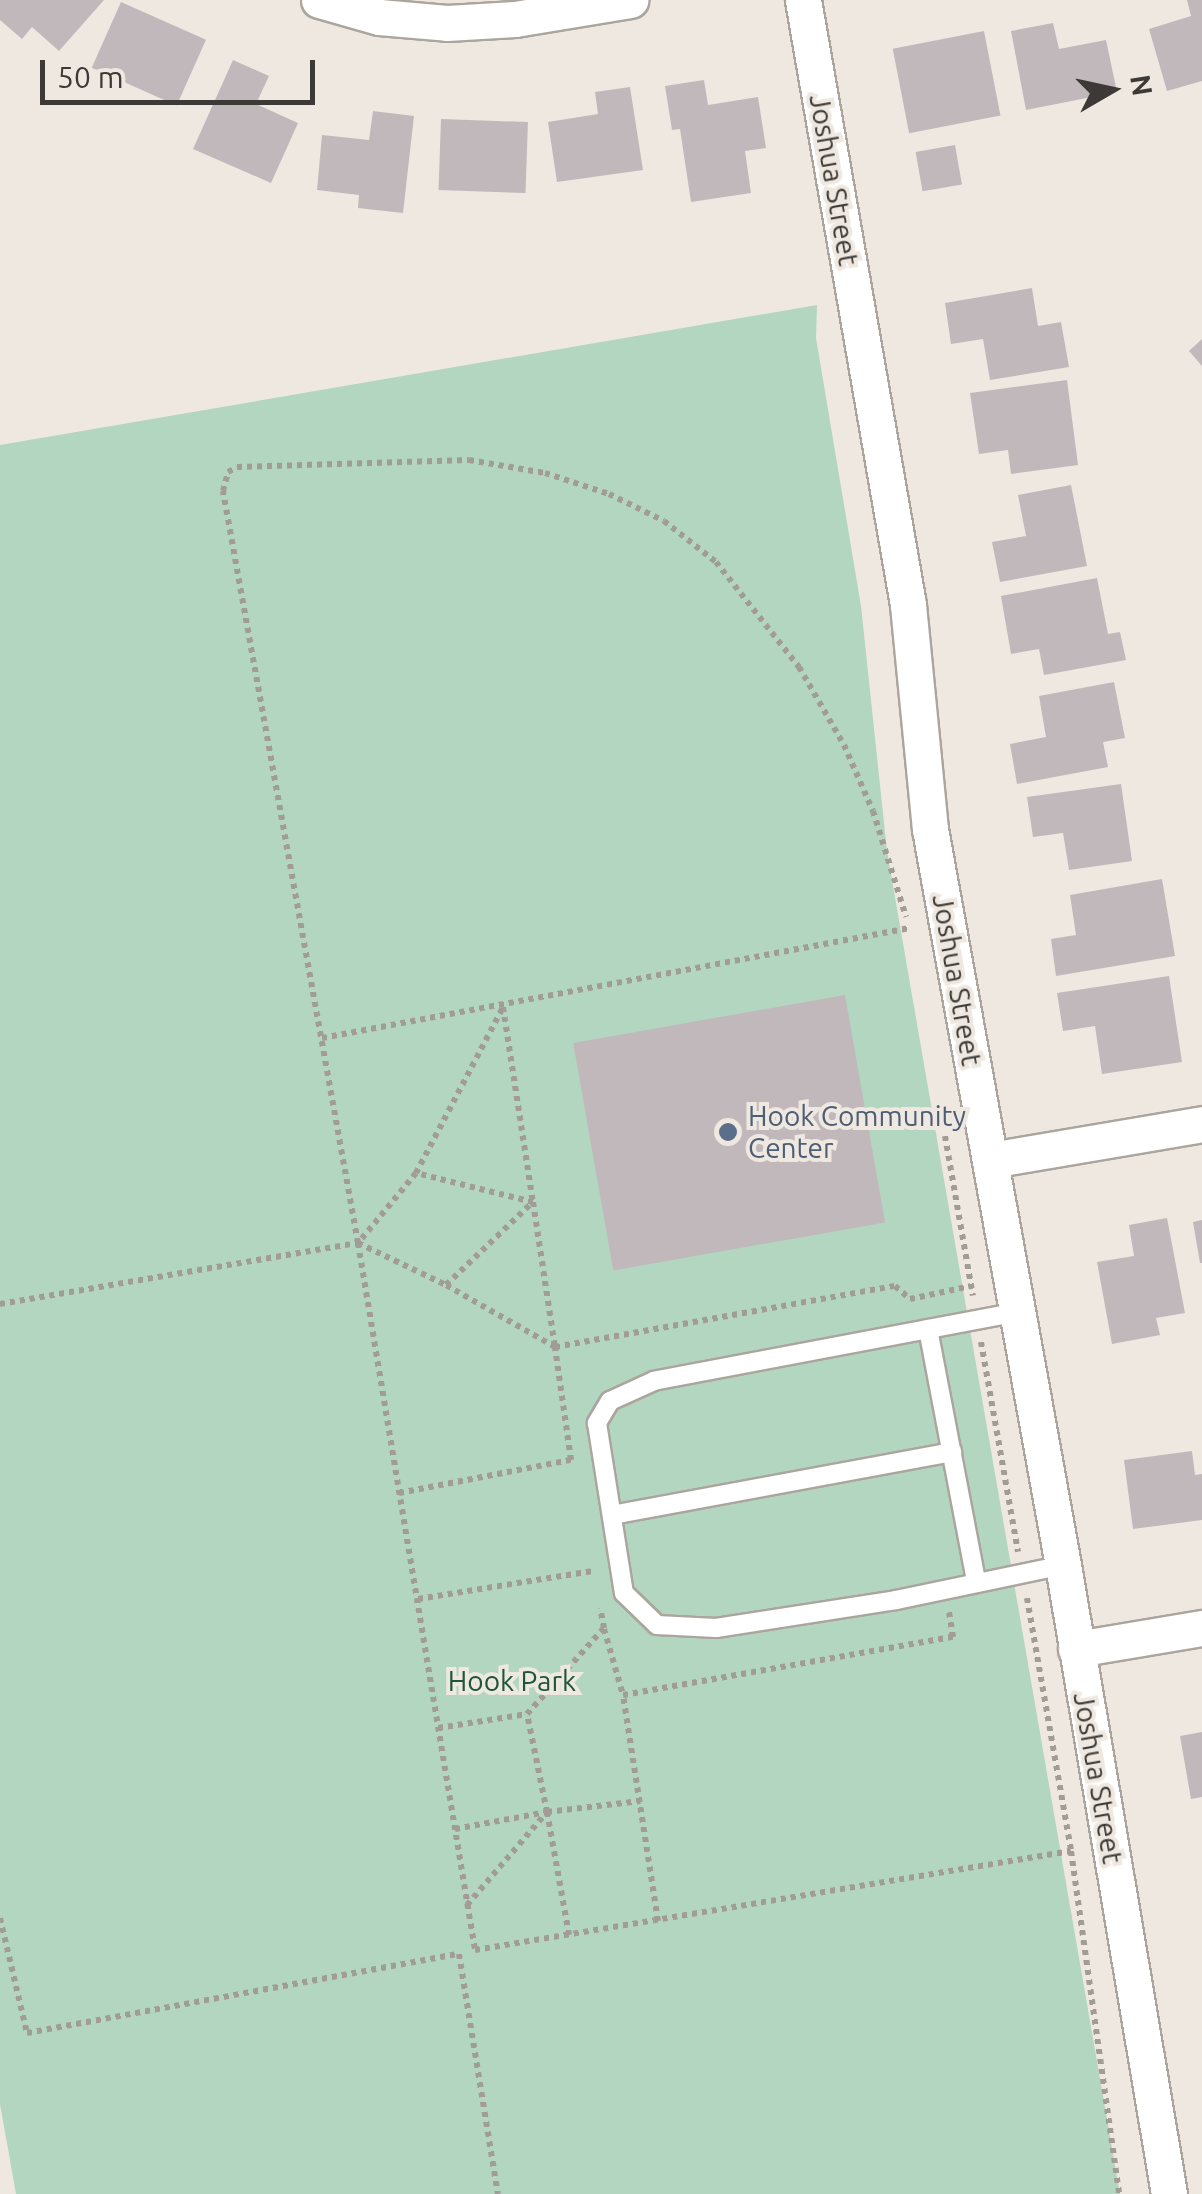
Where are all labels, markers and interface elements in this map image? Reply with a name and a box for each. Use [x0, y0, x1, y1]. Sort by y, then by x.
scale bar [45, 40, 320, 102]
north arrow [1062, 40, 1162, 140]
text: 50 m [57, 60, 124, 94]
text: N [1125, 72, 1159, 98]
street label: Joshua Street [802, 92, 866, 268]
street label: Joshua Street [925, 892, 989, 1068]
place label: Hook Community Center [748, 1099, 966, 1165]
marker: Hook Community Center [717, 1121, 739, 1143]
park label: Hook Park [448, 1664, 576, 1698]
street label: Joshua Street [1066, 1690, 1130, 1866]

